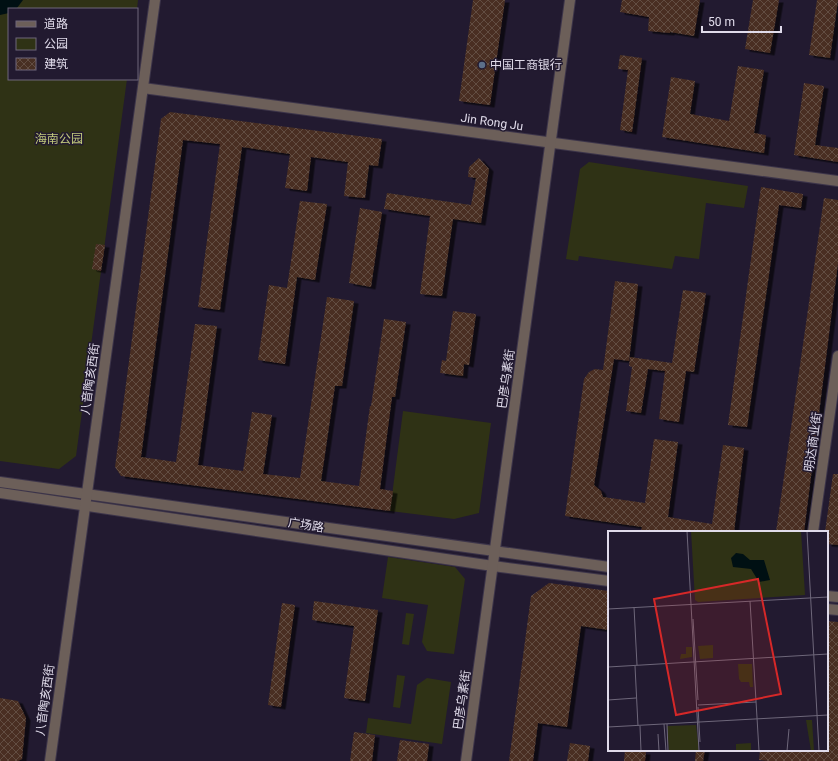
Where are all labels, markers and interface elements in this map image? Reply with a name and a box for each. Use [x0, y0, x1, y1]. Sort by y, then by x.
legend [8, 8, 138, 80]
scale bar [702, 8, 781, 34]
text: 50 m [708, 15, 735, 29]
text: 道路 [44, 17, 68, 31]
text: 公园 [44, 37, 68, 51]
text: 建筑 [44, 57, 68, 71]
place label: 中国工商银行 [490, 58, 562, 72]
marker: 中国工商银行 [477, 60, 487, 70]
street label: Jin Rong Ju [460, 111, 524, 133]
park label: 海南公园 [35, 132, 83, 146]
street label: 八音陶亥西街 [78, 342, 102, 416]
street label: 巴彦乌素街 [495, 348, 517, 410]
street label: 明达商业街 [802, 411, 824, 473]
street label: 广场路 [287, 515, 325, 535]
inset map [608, 531, 828, 751]
street label: 八音陶亥西街 [33, 663, 57, 737]
street label: 巴彦乌素街 [451, 669, 473, 731]

